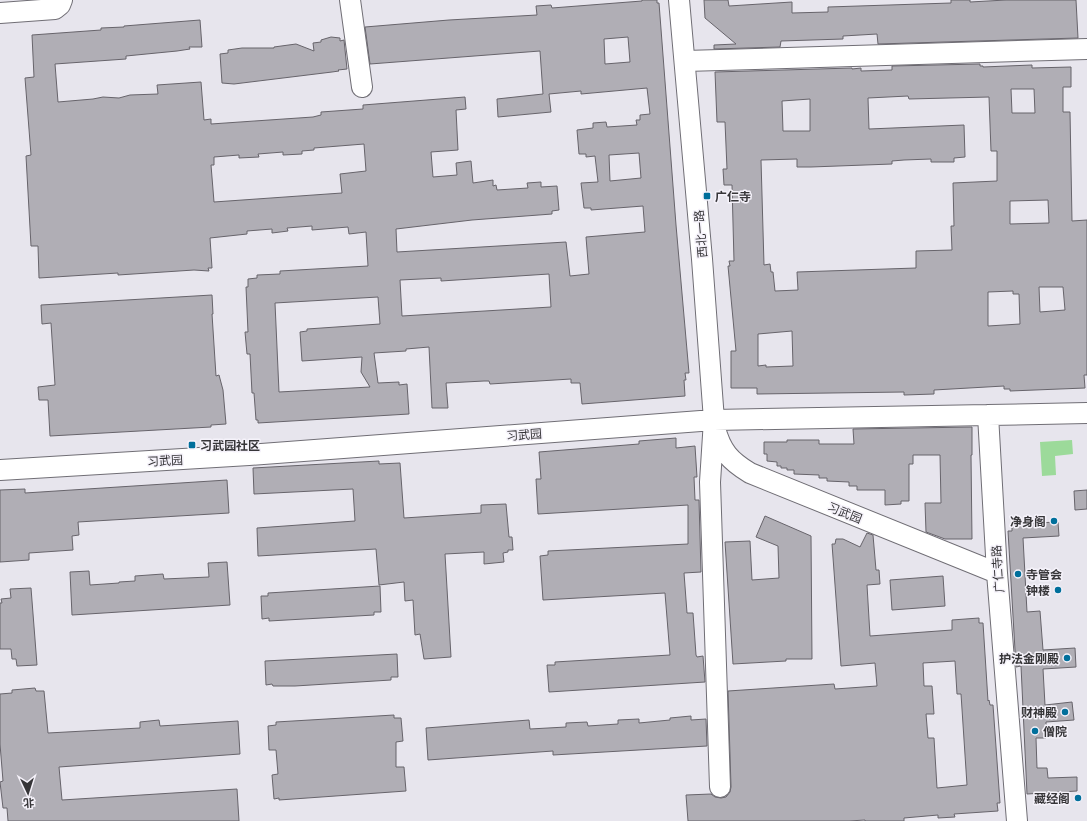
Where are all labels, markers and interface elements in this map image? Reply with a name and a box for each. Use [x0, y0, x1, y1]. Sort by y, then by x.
place label: 广仁寺 [715, 189, 751, 203]
marker: 广仁寺 [702, 191, 712, 201]
street label: 西北一路 [691, 209, 709, 259]
street label: 习武园 [506, 426, 542, 442]
place label: 习武园社区 [200, 438, 260, 452]
marker: 习武园社区 [187, 440, 197, 450]
street label: 习武园 [147, 452, 183, 468]
street label: 习武园 [826, 499, 864, 525]
place label: 净身阁 [1010, 514, 1046, 528]
marker: 净身阁 [1049, 516, 1059, 526]
street label: 广仁寺路 [988, 545, 1006, 593]
place label: 寺管会 [1026, 567, 1062, 581]
marker: 寺管会 [1013, 569, 1023, 579]
place label: 钟楼 [1026, 583, 1050, 597]
marker: 钟楼 [1053, 585, 1063, 595]
place label: 护法金刚殿 [999, 651, 1059, 665]
marker: 护法金刚殿 [1062, 653, 1072, 663]
place label: 财神殿 [1021, 705, 1057, 719]
marker: 财神殿 [1060, 707, 1070, 717]
place label: 僧院 [1043, 724, 1067, 738]
marker: 僧院 [1030, 726, 1040, 736]
north arrow [8, 773, 48, 813]
place label: 藏经阁 [1034, 791, 1070, 805]
marker: 藏经阁 [1073, 793, 1083, 803]
text: 北 [23, 797, 35, 810]

